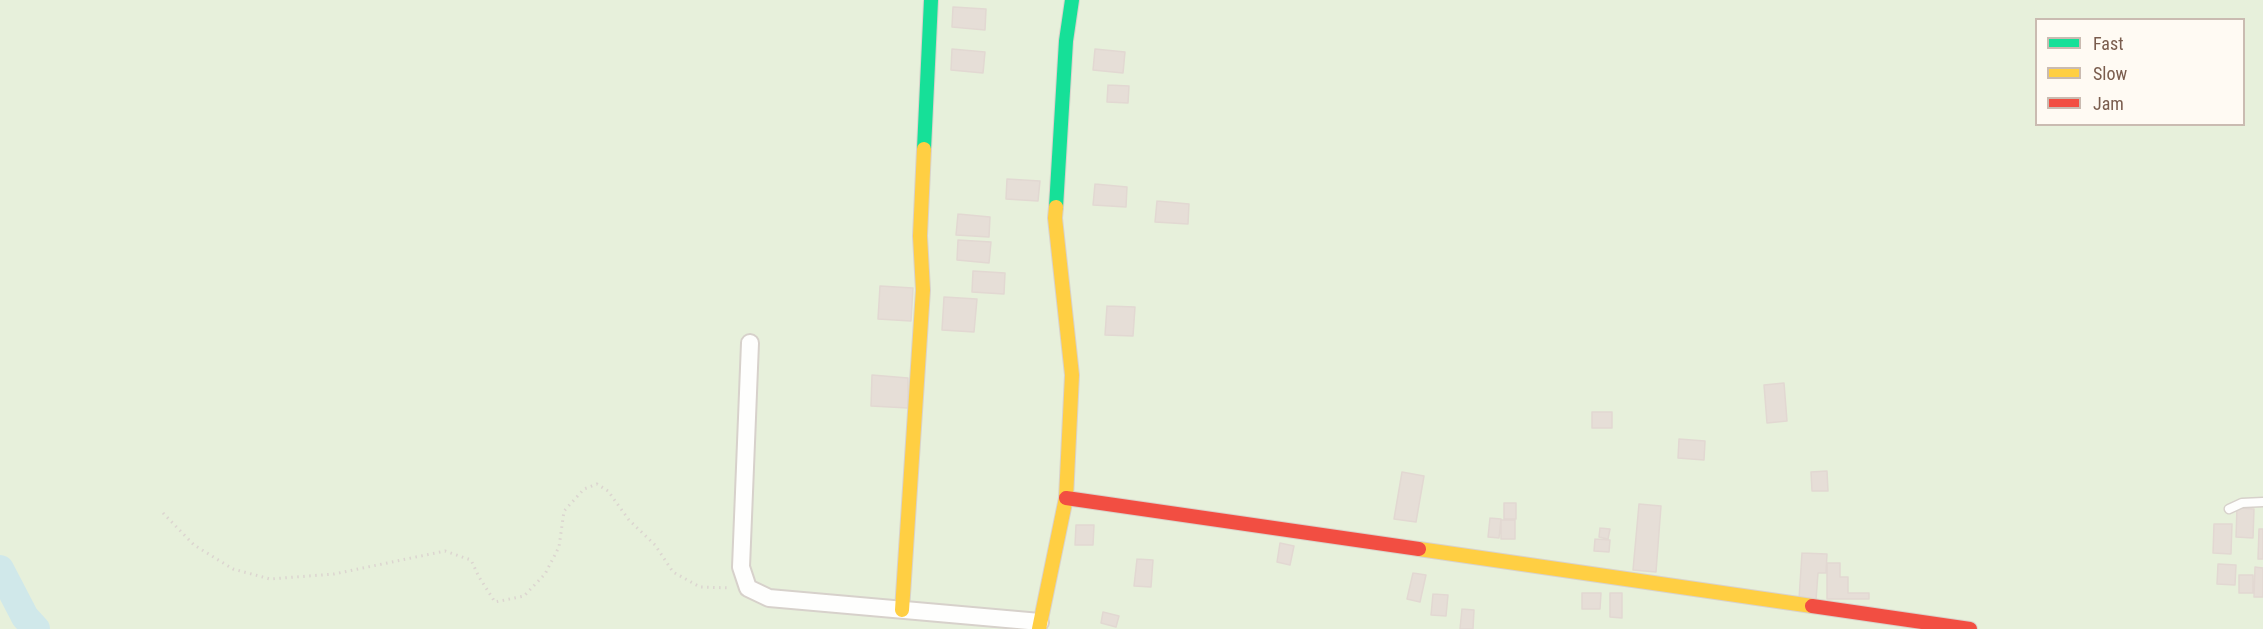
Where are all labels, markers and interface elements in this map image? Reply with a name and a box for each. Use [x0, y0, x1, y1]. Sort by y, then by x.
legend [2035, 18, 2245, 126]
text: Fast [2093, 33, 2124, 54]
text: Slow [2093, 63, 2127, 84]
text: Jam [2093, 93, 2124, 114]

